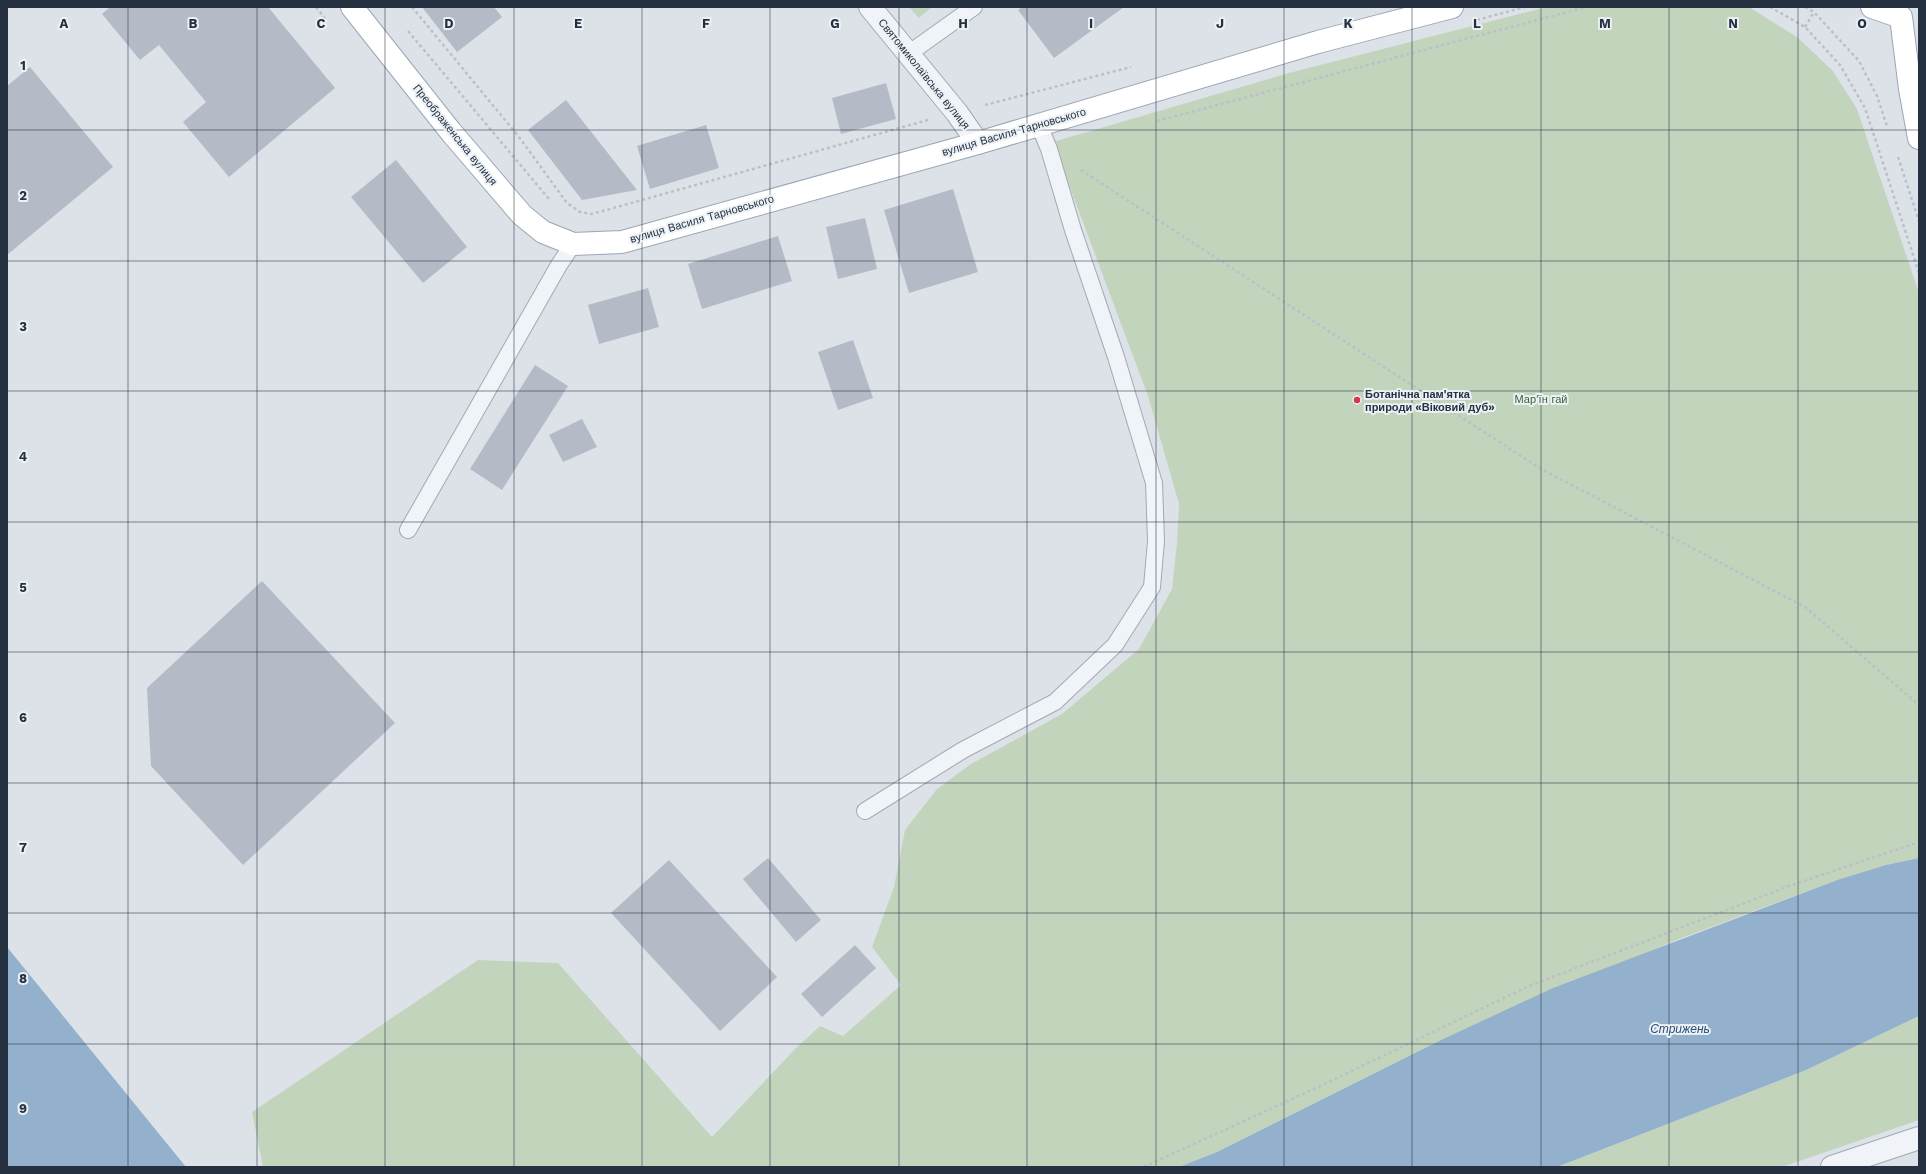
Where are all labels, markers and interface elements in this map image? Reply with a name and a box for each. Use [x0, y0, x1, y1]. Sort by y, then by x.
text: A [60, 16, 69, 31]
text: B [189, 16, 198, 31]
text: C [317, 16, 326, 31]
text: D [444, 16, 454, 31]
text: E [574, 16, 582, 31]
text: F [702, 16, 710, 31]
text: G [830, 16, 840, 31]
street label: Святомиколаївська вулиця [875, 16, 973, 132]
text: H [958, 16, 968, 31]
text: I [1089, 16, 1093, 31]
text: J [1216, 16, 1224, 31]
text: K [1343, 16, 1353, 31]
text: L [1473, 16, 1481, 31]
text: M [1599, 16, 1611, 31]
text: N [1728, 16, 1738, 31]
text: O [1857, 16, 1867, 31]
text: 1 [20, 58, 26, 73]
street label: Преображенська вулиця [410, 82, 500, 188]
street label: вулиця Василя Тарновського [940, 105, 1088, 159]
text: 2 [19, 188, 27, 203]
street label: вулиця Василя Тарновського [628, 192, 776, 246]
text: 3 [19, 319, 27, 334]
place label: Ботанічна пам'ятка природи «Віковий дуб» [1365, 388, 1495, 414]
park label: Мар'їн гай [1514, 393, 1568, 406]
marker: Ботанічна пам'ятка природи «Віковий дуб» [1352, 395, 1362, 405]
text: 4 [19, 449, 28, 464]
text: 5 [19, 580, 27, 595]
text: 6 [19, 710, 27, 725]
text: 7 [19, 840, 27, 855]
text: 8 [19, 971, 27, 986]
water label: Стрижень [1650, 1022, 1710, 1036]
text: 9 [19, 1101, 27, 1116]

